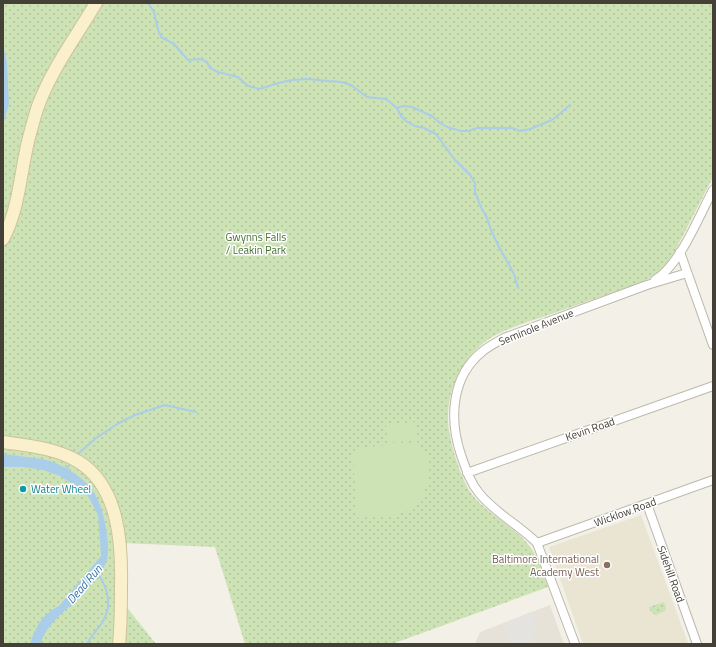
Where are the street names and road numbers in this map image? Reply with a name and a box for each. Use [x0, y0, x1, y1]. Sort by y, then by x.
street label: Seminole Avenue [496, 304, 576, 349]
street label: Kevin Road [563, 413, 617, 445]
street label: Wicklow Road [592, 493, 659, 531]
street label: Sidehill Road [653, 543, 689, 605]

